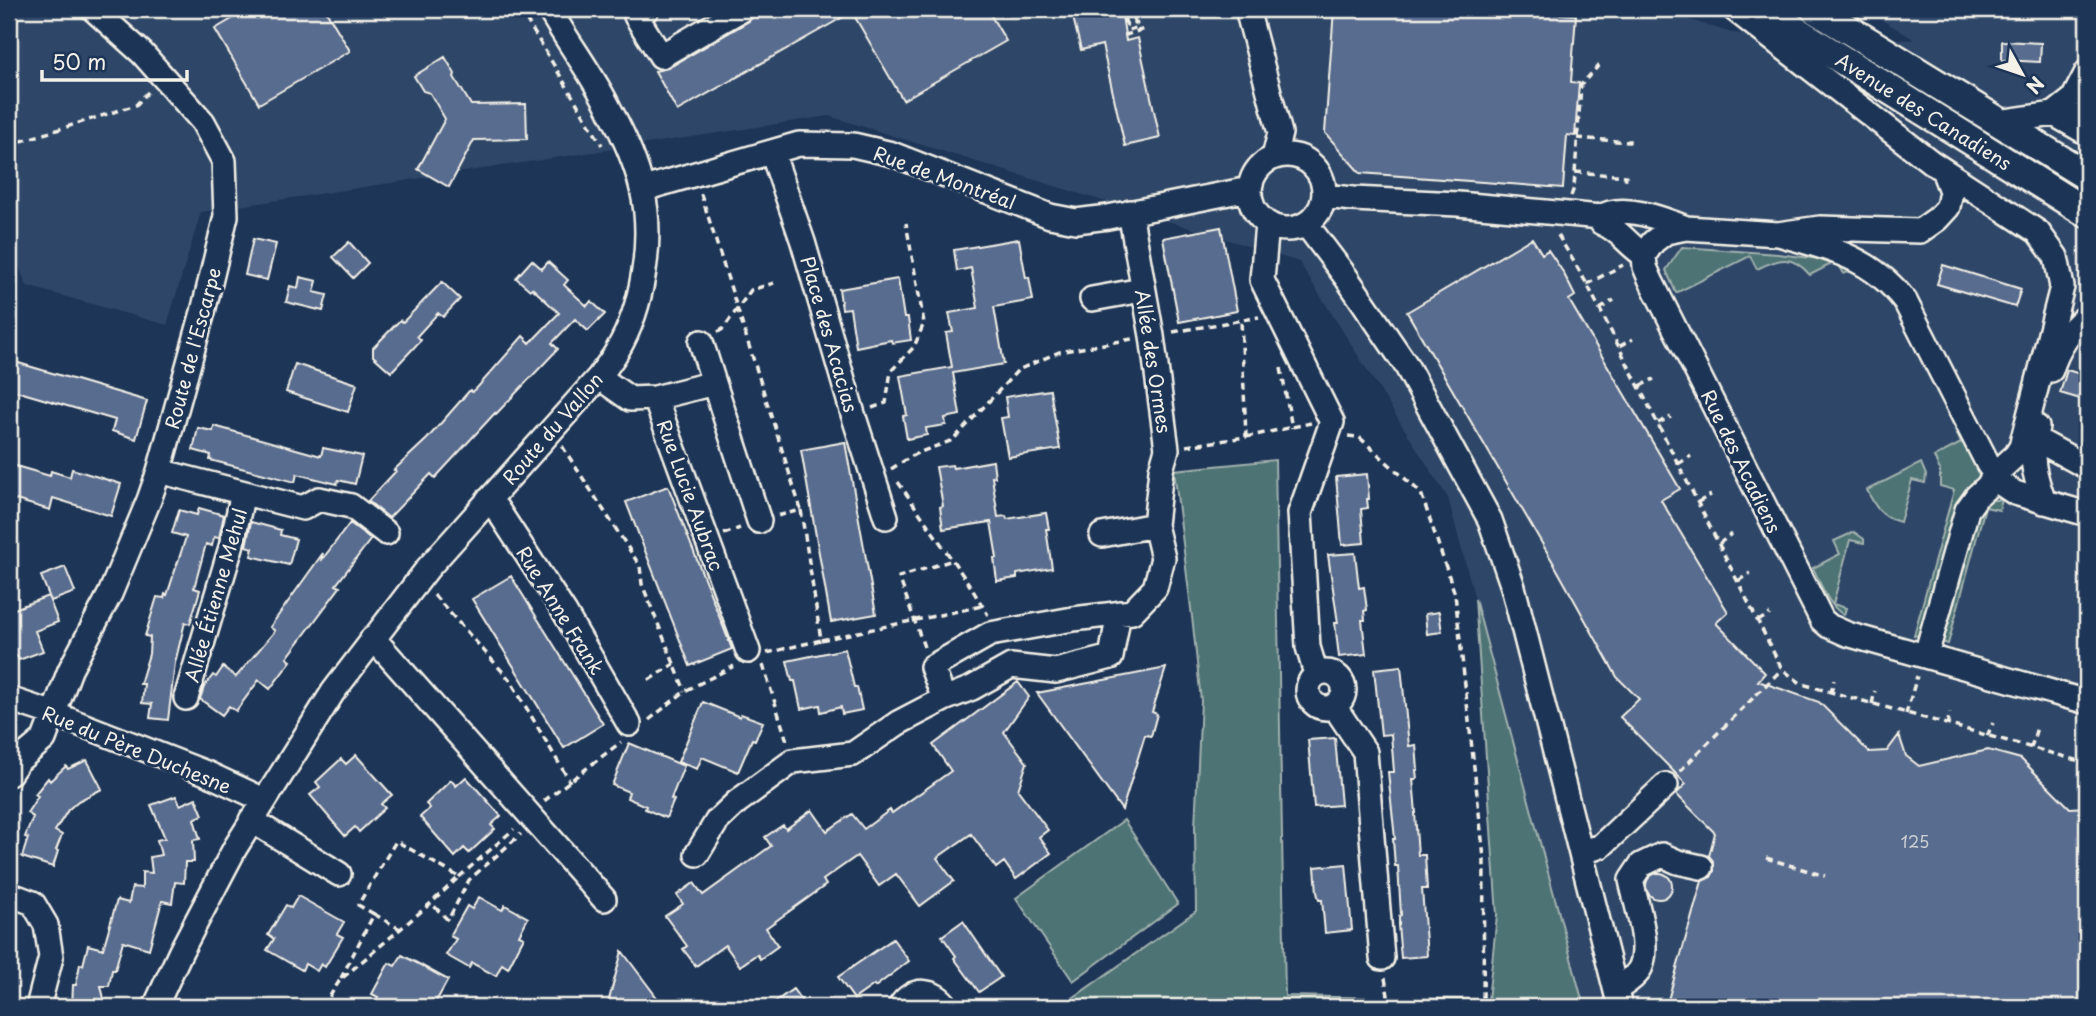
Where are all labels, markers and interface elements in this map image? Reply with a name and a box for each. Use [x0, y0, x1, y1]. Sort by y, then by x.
scale bar [42, 38, 187, 82]
north arrow [1988, 38, 2058, 108]
text: 50 m [52, 45, 106, 77]
street label: Avenue des Canadiens [1831, 45, 2017, 177]
text: N [2020, 71, 2051, 100]
street label: Rue de Montréal [870, 138, 1020, 216]
street label: Place des Acacias [794, 253, 866, 415]
street label: Route de l'Escarpe [157, 264, 227, 432]
street label: Allée des Ormes [1129, 287, 1179, 435]
street label: Route du Vallon [495, 366, 609, 490]
street label: Rue des Acadiens [1695, 385, 1789, 537]
street label: Rue Lucie Aubrac [651, 416, 731, 575]
street label: Allée Étienne Mehul [177, 505, 253, 685]
street label: Rue Anne Frank [510, 540, 612, 680]
street label: Rue du Père Duchesne [38, 698, 236, 800]
house number: 125 [1901, 829, 1929, 853]

